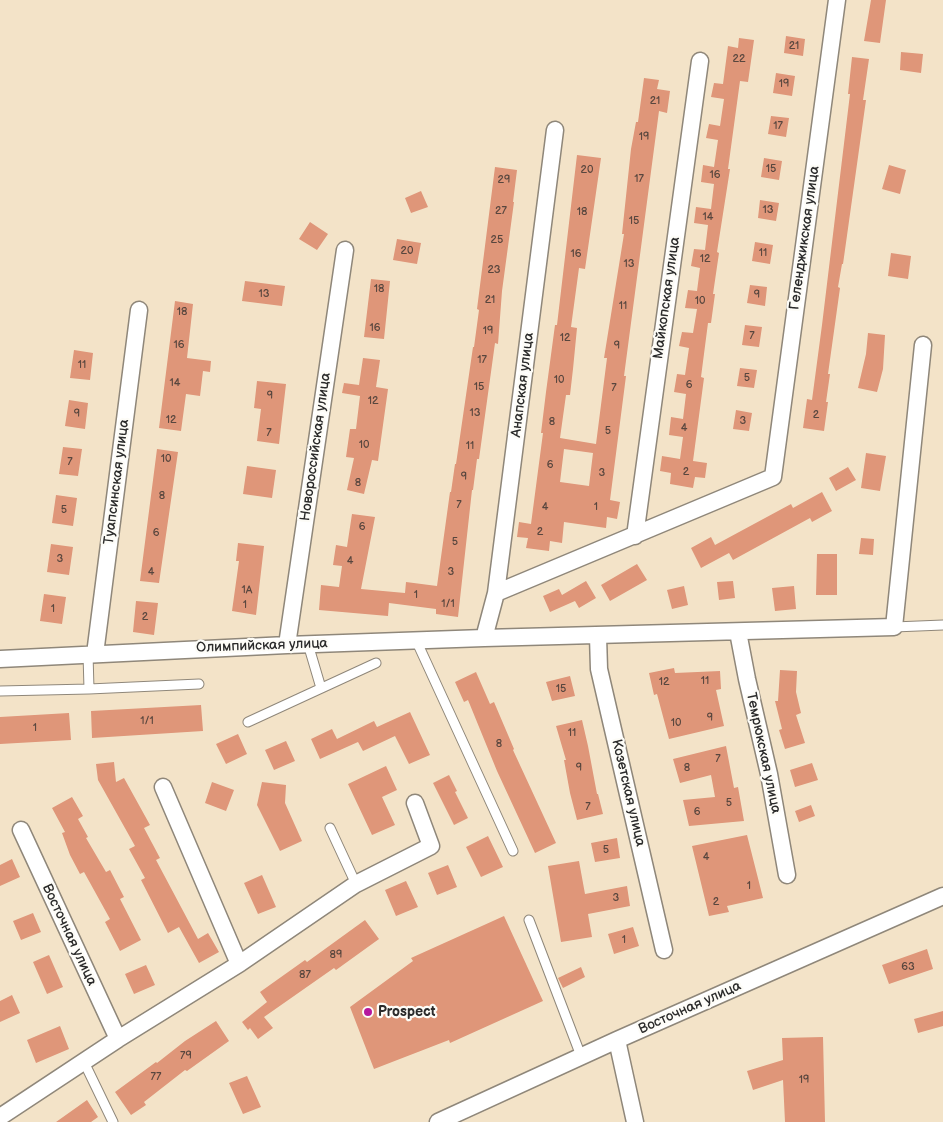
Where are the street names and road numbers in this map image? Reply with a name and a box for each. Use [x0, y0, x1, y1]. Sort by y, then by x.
street label: Геленджикская улица [787, 165, 823, 311]
street label: Майкопская улица [650, 236, 684, 360]
street label: Анапская улица [508, 332, 538, 438]
street label: Новороссийская улица [297, 372, 335, 522]
street label: Туапсинская улица [101, 418, 133, 546]
street label: Олимпийская улица [196, 635, 328, 657]
street label: Темрюкская улица [742, 691, 784, 815]
street label: Козетская улица [607, 738, 649, 848]
street label: Восточная улица [38, 881, 100, 989]
street label: Восточная улица [636, 978, 744, 1038]

